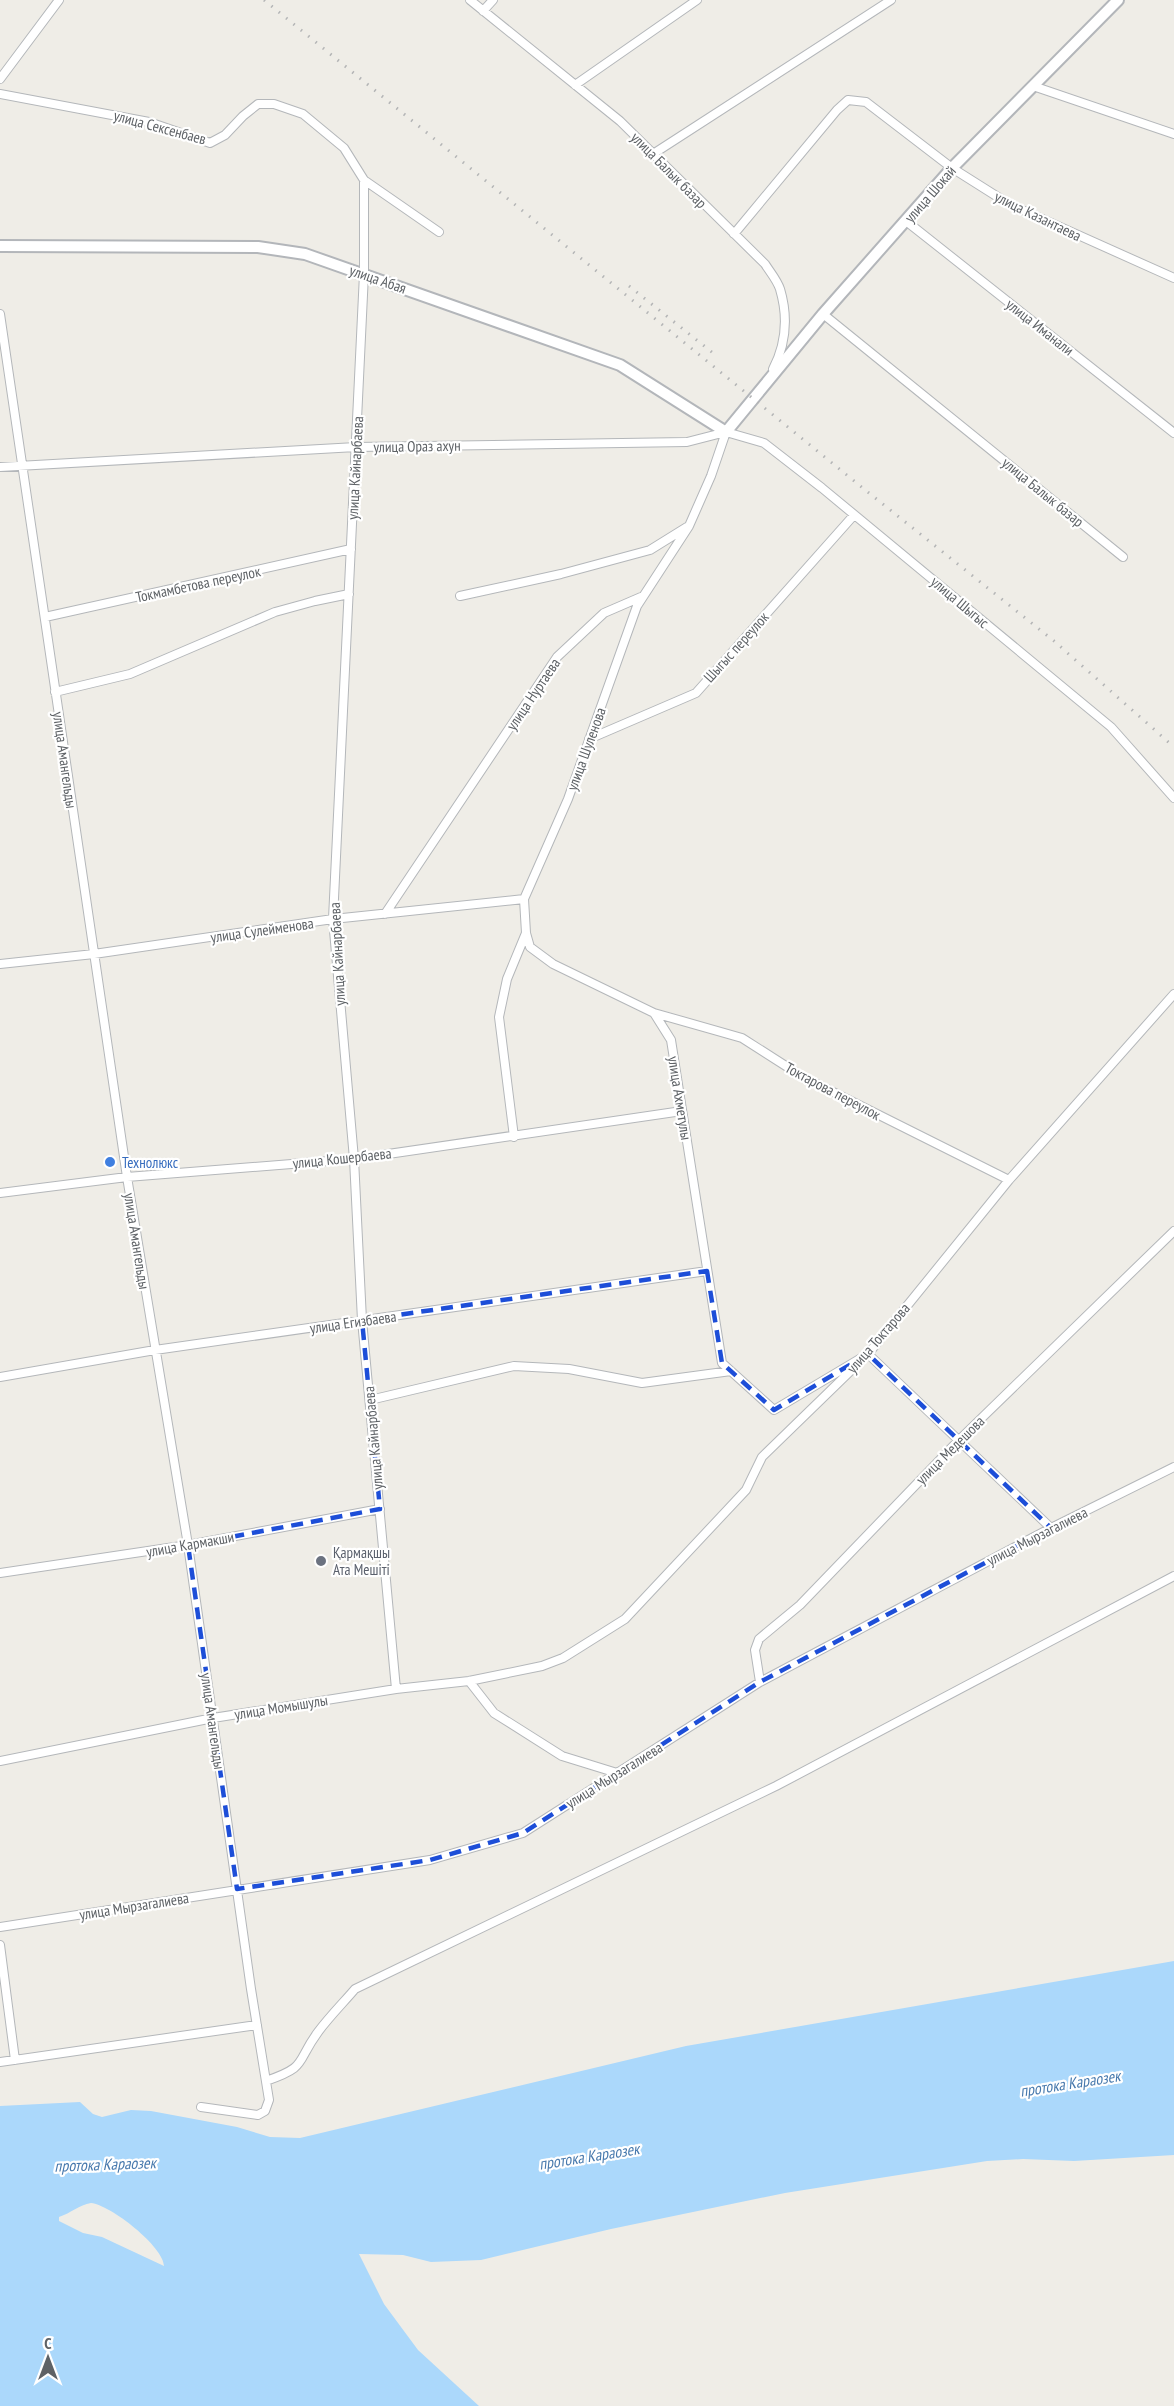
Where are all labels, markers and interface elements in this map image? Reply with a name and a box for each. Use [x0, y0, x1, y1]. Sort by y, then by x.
street label: улица Сексенбаев [112, 106, 208, 148]
street label: улица Балык базар [627, 128, 711, 212]
street label: улица Шокай [900, 162, 960, 226]
street label: улица Казантаева [992, 187, 1084, 245]
street label: улица Абая [347, 260, 409, 298]
street label: улица Иманали [1002, 295, 1078, 359]
street label: улица Кайнарбаева [343, 416, 367, 520]
street label: улица Ораз ахун [373, 436, 461, 456]
street label: улица Балык базар [998, 453, 1088, 531]
street label: Токмамбетова переулок [134, 561, 262, 607]
street label: улица Шыгыс [927, 572, 994, 632]
street label: Шыгыс переулок [699, 608, 773, 686]
street label: улица Нуртаева [502, 654, 564, 734]
street label: улица Шуленова [562, 705, 610, 793]
street label: улица Амангельды [49, 710, 81, 810]
street label: улица Кайнарбаева [325, 902, 349, 1006]
street label: улица Сулейменова [209, 913, 315, 947]
street label: улица Ахметулы [664, 1055, 696, 1141]
street label: Токтарова переулок [782, 1058, 884, 1124]
street label: улица Кошербаева [292, 1143, 392, 1173]
place label: Технолюкс [122, 1153, 179, 1172]
marker: Технолюкс [103, 1155, 117, 1169]
street label: улица Амангельды [120, 1191, 154, 1291]
street label: улица Токтарова [842, 1299, 914, 1377]
street label: улица Егизбаева [308, 1307, 398, 1337]
street label: улица Кайнарбаева [359, 1386, 387, 1490]
street label: улица Медешова [912, 1412, 988, 1488]
street label: улица Мырзагалиева [983, 1502, 1091, 1570]
street label: улица Кармакши [145, 1527, 235, 1561]
place label: Қармақшы Ата Мешіті [333, 1543, 390, 1579]
marker: Қармақшы Ата Мешіті [314, 1554, 328, 1568]
street label: улица Амангельды [197, 1671, 229, 1771]
street label: улица Момышулы [233, 1690, 329, 1724]
street label: улица Мырзагалиева [562, 1738, 666, 1812]
street label: улица Мырзагалиева [78, 1888, 190, 1924]
water label: протока Караозек [1018, 2065, 1123, 2101]
water label: протока Караозек [537, 2138, 642, 2174]
water label: протока Караозек [54, 2152, 158, 2176]
north arrow [18, 2328, 78, 2388]
text: С [44, 2333, 52, 2353]

